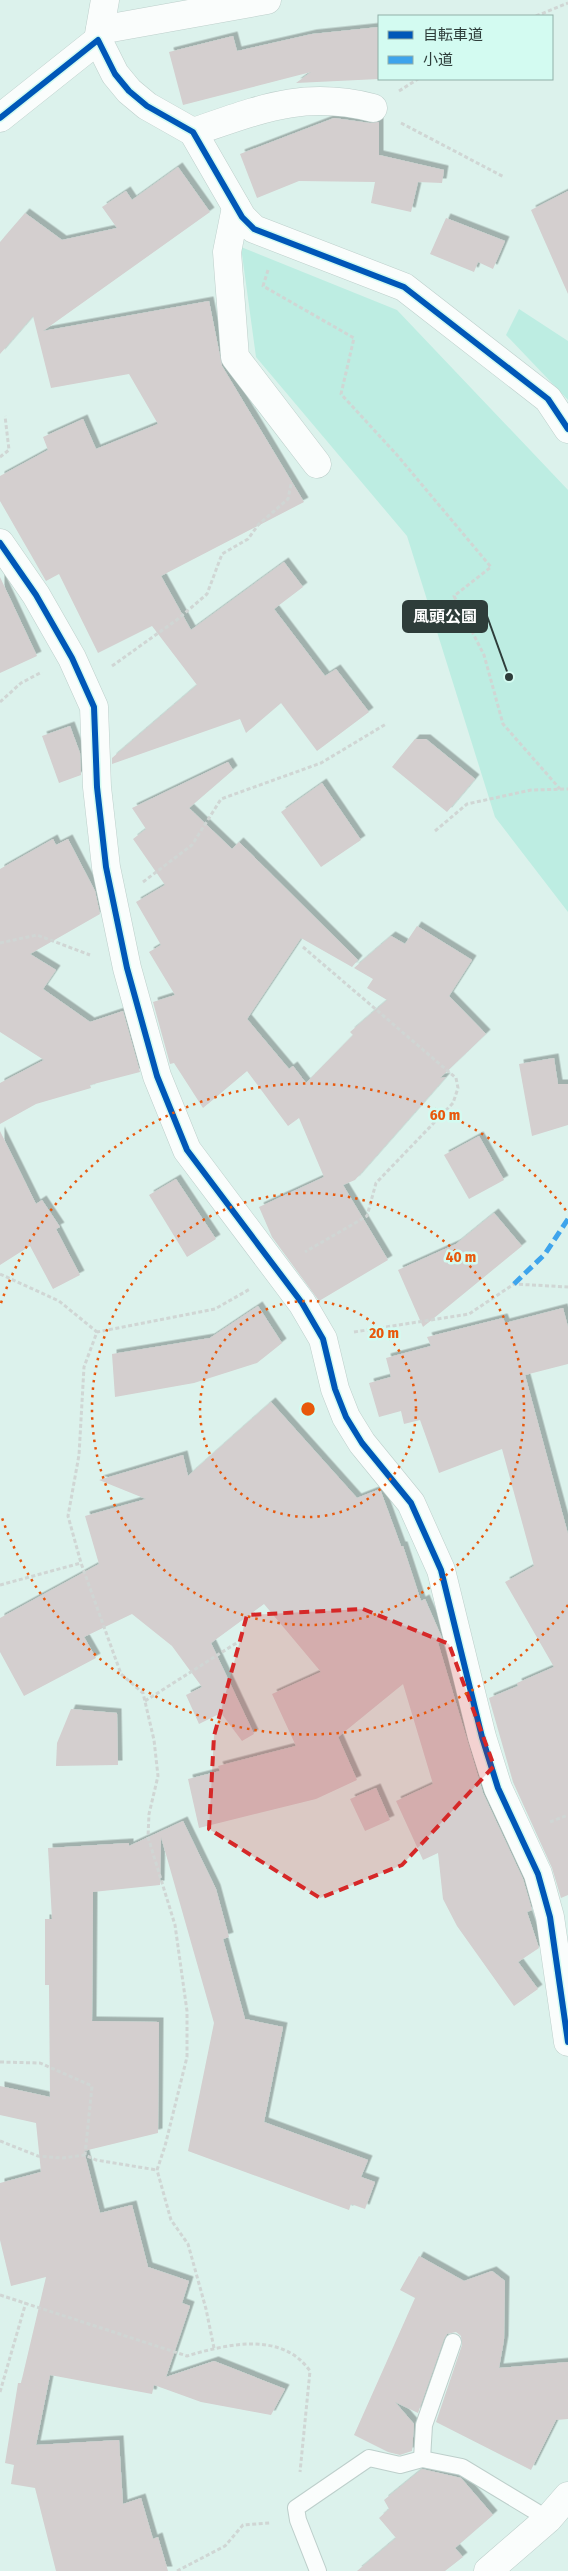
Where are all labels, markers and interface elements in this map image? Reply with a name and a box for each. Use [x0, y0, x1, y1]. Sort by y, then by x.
legend [378, 15, 553, 80]
text: 自転車道 [423, 26, 483, 44]
text: 小道 [423, 51, 453, 69]
callout: 風頭公園 [403, 601, 487, 632]
text: 風頭公園 [413, 607, 477, 626]
text: 60 m [430, 1106, 460, 1124]
text: 40 m [446, 1248, 476, 1266]
text: 20 m [368, 1324, 399, 1342]
centre of rings [299, 1400, 317, 1418]

